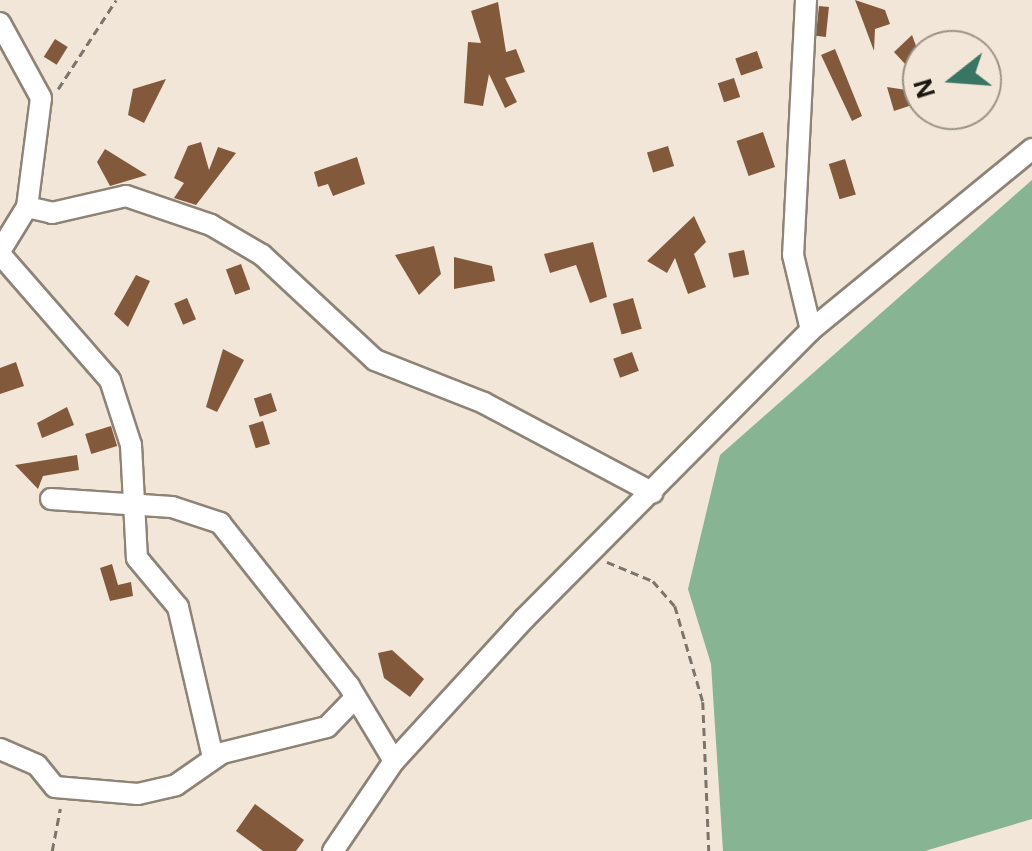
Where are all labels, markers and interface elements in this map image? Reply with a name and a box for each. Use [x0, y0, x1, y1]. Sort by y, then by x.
north arrow [902, 30, 1002, 130]
text: N [909, 75, 941, 102]

